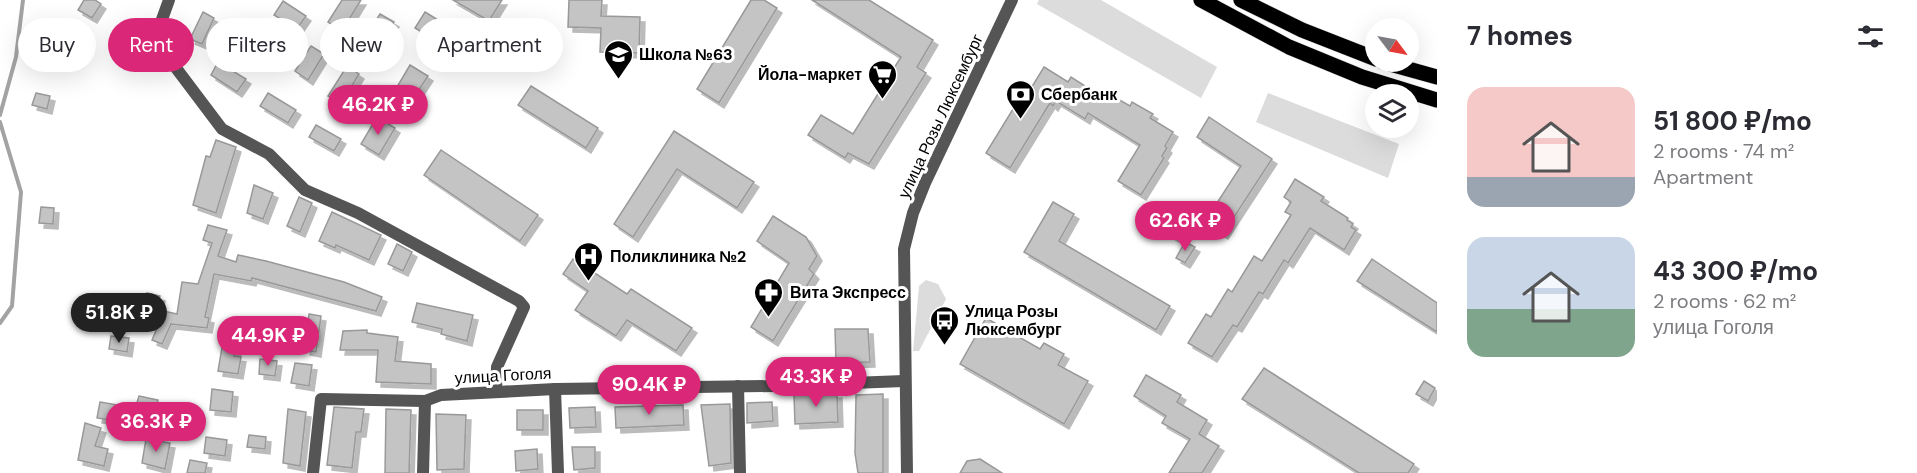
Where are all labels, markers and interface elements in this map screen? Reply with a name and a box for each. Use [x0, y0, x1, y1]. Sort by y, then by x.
chip: Buy [18, 18, 96, 72]
chip: Rent [108, 18, 194, 72]
chip: Filters [206, 18, 308, 72]
chip: New [320, 18, 404, 72]
chip: Apartment [416, 18, 563, 72]
north arrow [1365, 18, 1419, 72]
map controls [1365, 18, 1419, 138]
text: 7 homes [1467, 19, 1573, 53]
icon: filters [1854, 20, 1887, 53]
street label: улица Розы Люксембург [893, 31, 988, 202]
school or university icon: Школа №63 [602, 38, 634, 80]
place label: Школа №63 [639, 44, 733, 65]
supermarket icon: Йола-маркет [867, 58, 899, 100]
place label: Йола-маркет [758, 64, 862, 85]
bank icon: Сбербанк [1004, 78, 1036, 120]
place label: Сбербанк [1041, 84, 1118, 105]
button: layers [1365, 84, 1419, 138]
pin: 46.2K ₽ [323, 85, 433, 136]
text: 46.2K ₽ [342, 91, 414, 117]
text: 51 800 ₽/mo [1653, 104, 1812, 138]
icon: home [1515, 111, 1587, 183]
text: 2 rooms · 74 m² [1653, 138, 1794, 164]
text: Apartment [1653, 164, 1753, 190]
pin: 62.6K ₽ [1130, 201, 1240, 252]
text: 62.6K ₽ [1149, 207, 1221, 233]
hospital icon: Поликлиника №2 [573, 240, 605, 282]
place label: Поликлиника №2 [610, 246, 746, 267]
text: 43 300 ₽/mo [1653, 254, 1818, 288]
icon: home [1515, 261, 1587, 333]
pharmacy icon: Вита Экспресс [753, 276, 785, 318]
place label: Вита Экспресс [790, 282, 906, 303]
text: 2 rooms · 62 m² [1653, 288, 1796, 314]
pin: 51.8K ₽ [64, 293, 174, 344]
text: 51.8K ₽ [85, 299, 153, 325]
place label: Улица Розы Люксембург [965, 301, 1062, 340]
bus stop icon: Улица Розы Люксембург [928, 304, 960, 346]
text: улица Гоголя [1653, 314, 1774, 340]
pin: 44.9K ₽ [213, 316, 323, 367]
text: 44.9K ₽ [231, 322, 305, 348]
pin: 43.3K ₽ [761, 357, 871, 408]
street label: улица Гоголя [454, 362, 552, 389]
text: 43.3K ₽ [780, 363, 853, 389]
pin: 90.4K ₽ [594, 365, 704, 416]
text: 90.4K ₽ [612, 371, 686, 397]
pin: 36.3K ₽ [101, 402, 211, 453]
text: 36.3K ₽ [120, 408, 192, 434]

